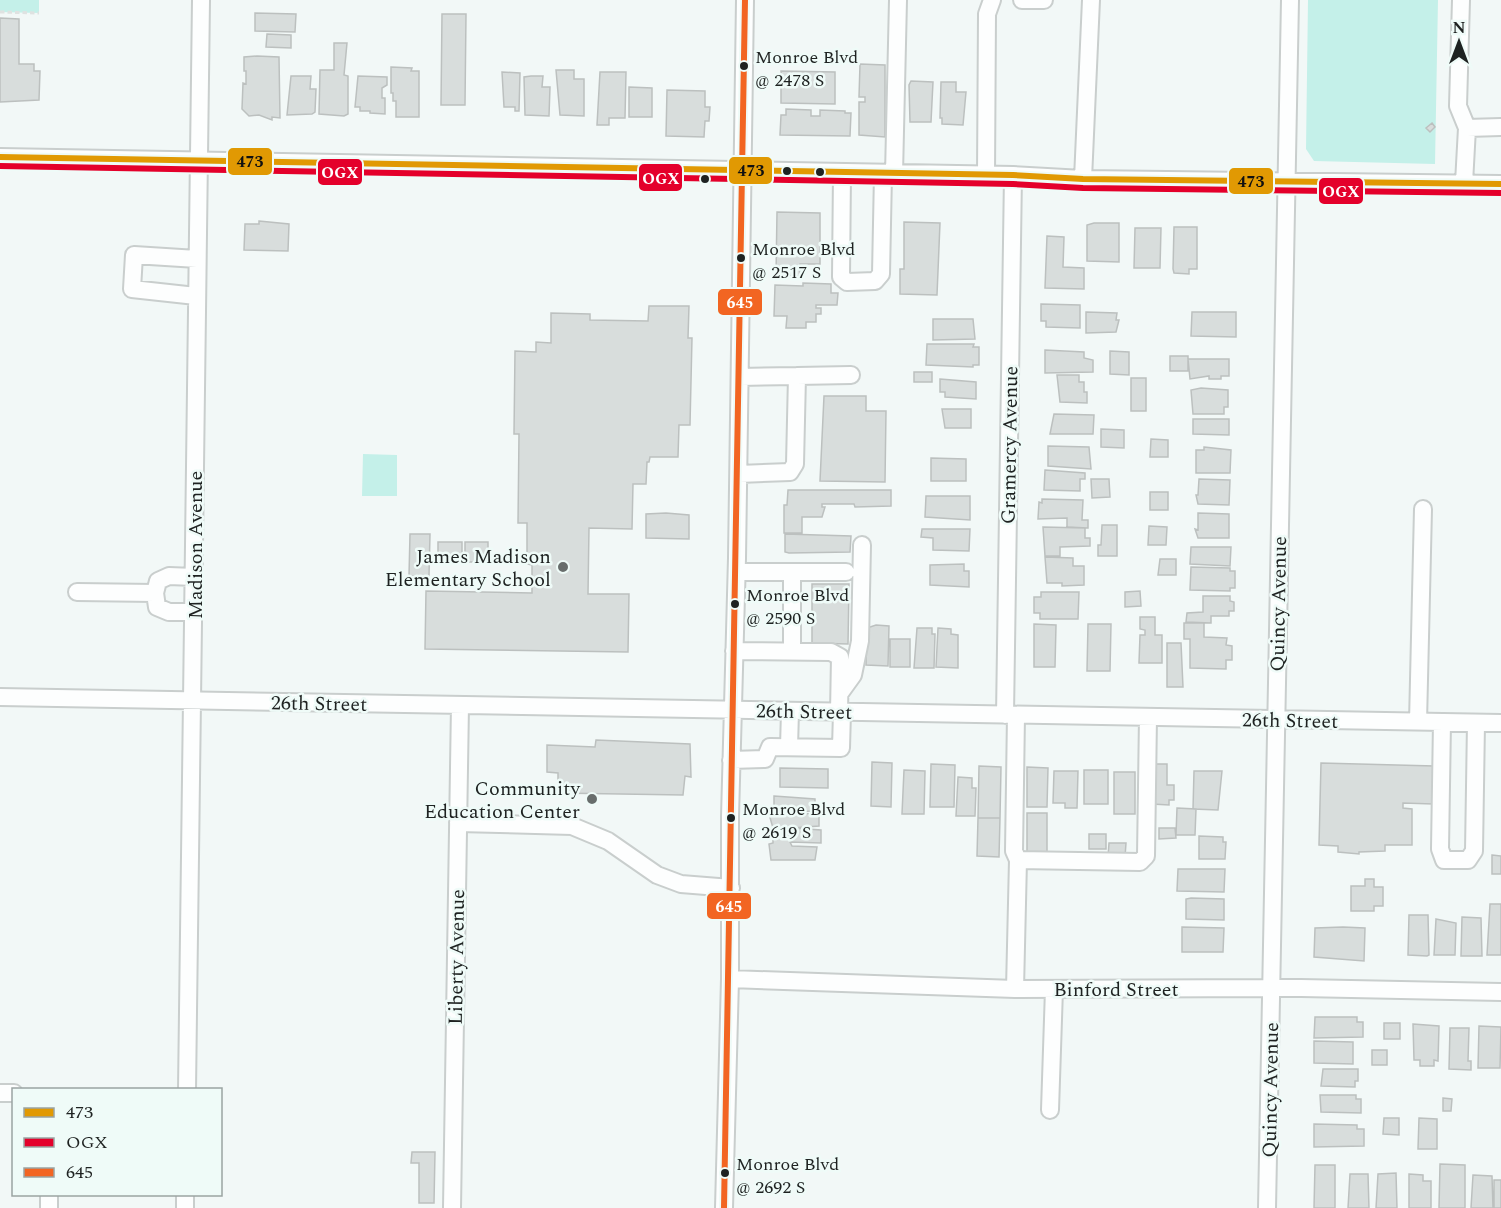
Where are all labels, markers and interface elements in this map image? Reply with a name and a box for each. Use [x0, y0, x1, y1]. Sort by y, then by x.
north arrow [1429, 12, 1489, 72]
text: N [1452, 16, 1466, 40]
place label: Monroe Blvd @ 2478 S [755, 44, 858, 94]
marker: Monroe Blvd @ 2478 S [738, 60, 750, 72]
line badge: 473 [227, 147, 273, 176]
text: 473 [237, 150, 263, 174]
line badge: 473 [728, 156, 773, 185]
line badge: OGX [317, 158, 363, 186]
text: 473 [738, 159, 764, 183]
text: OGX [321, 161, 359, 185]
line badge: OGX [638, 163, 683, 192]
unlabelled marker [781, 165, 793, 177]
unlabelled marker [814, 166, 826, 178]
text: OGX [642, 167, 680, 191]
line badge: 473 [1228, 167, 1274, 195]
text: 473 [1238, 170, 1264, 194]
unlabelled marker [699, 173, 711, 185]
line badge: OGX [1318, 177, 1364, 205]
text: OGX [1322, 180, 1360, 204]
place label: Monroe Blvd @ 2517 S [752, 236, 855, 286]
marker: Monroe Blvd @ 2517 S [735, 252, 747, 264]
line badge: 645 [717, 288, 763, 316]
text: 645 [727, 291, 753, 315]
street label: Gramercy Avenue [994, 366, 1026, 524]
street label: Madison Avenue [181, 471, 211, 619]
street label: Quincy Avenue [1263, 536, 1295, 672]
place label: James Madison Elementary School [385, 542, 551, 595]
marker: James Madison Elementary School [556, 560, 570, 574]
place label: Monroe Blvd @ 2590 S [746, 582, 849, 632]
marker: Monroe Blvd @ 2590 S [729, 598, 741, 610]
street label: 26th Street [271, 688, 367, 720]
street label: 26th Street [756, 696, 852, 728]
street label: 26th Street [1242, 705, 1338, 737]
place label: Community Education Center [424, 774, 581, 827]
marker: Community Education Center [585, 792, 599, 806]
place label: Monroe Blvd @ 2619 S [742, 796, 845, 846]
marker: Monroe Blvd @ 2619 S [725, 812, 737, 824]
street label: Liberty Avenue [441, 889, 473, 1025]
line badge: 645 [706, 892, 752, 920]
text: 645 [716, 895, 742, 919]
street label: Binford Street [1053, 975, 1179, 1005]
street label: Quincy Avenue [1255, 1022, 1287, 1158]
legend [12, 1088, 222, 1196]
text: 473 [66, 1099, 93, 1126]
text: OGX [66, 1129, 108, 1156]
place label: Monroe Blvd @ 2692 S [736, 1151, 839, 1201]
text: 645 [66, 1159, 93, 1186]
marker: Monroe Blvd @ 2692 S [719, 1167, 731, 1179]

